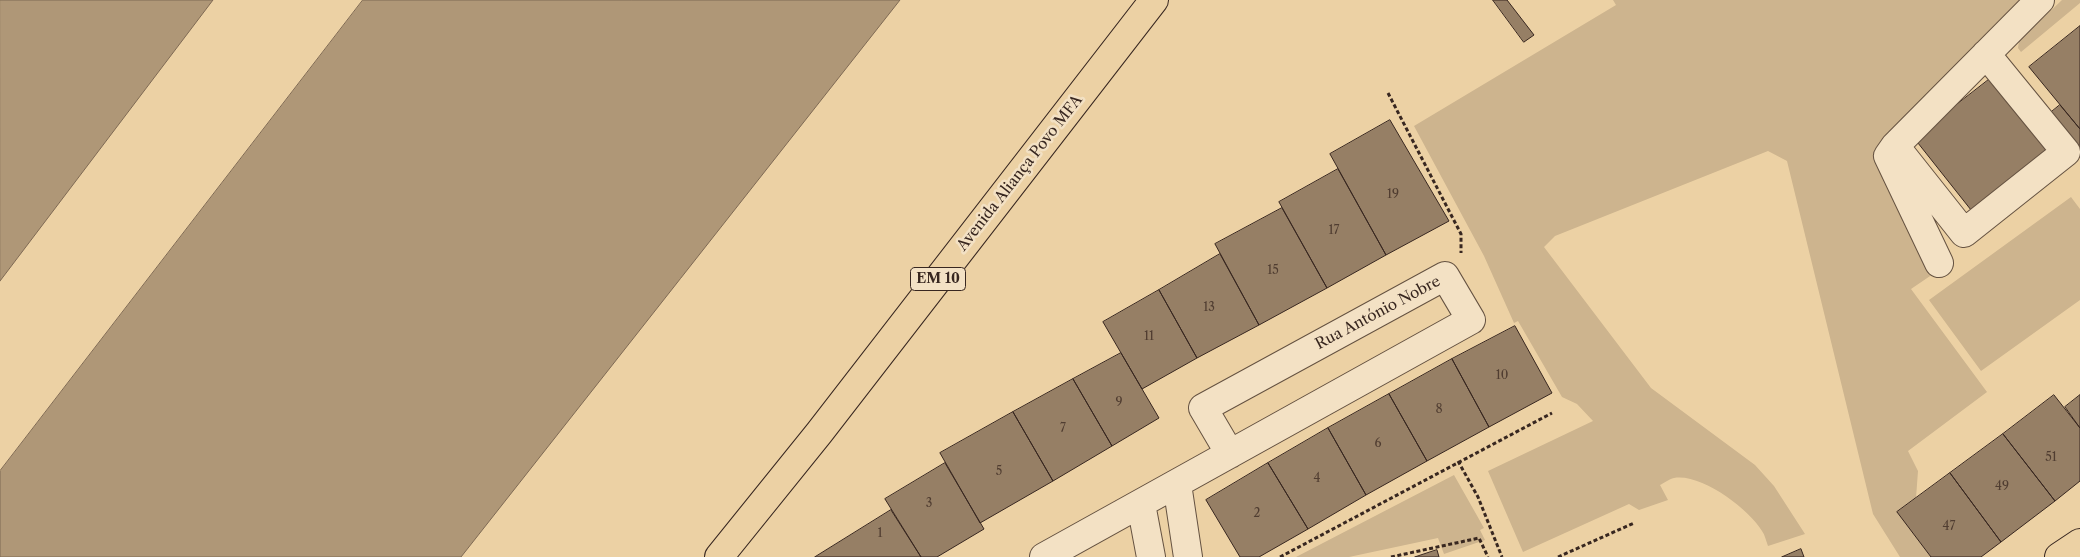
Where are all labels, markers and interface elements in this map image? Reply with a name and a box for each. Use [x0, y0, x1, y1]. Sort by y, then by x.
street label: Avenida Aliança Povo MFA [953, 91, 1087, 255]
house number: 19 [1387, 188, 1399, 202]
house number: 17 [1329, 224, 1339, 238]
house number: 15 [1267, 264, 1279, 278]
road number: EM 10 [910, 268, 966, 290]
street label: Rua António Nobre [1312, 272, 1444, 354]
house number: 13 [1203, 301, 1215, 315]
house number: 11 [1144, 330, 1154, 344]
house number: 10 [1496, 369, 1508, 383]
house number: 9 [1115, 396, 1123, 410]
house number: 8 [1435, 403, 1443, 417]
house number: 7 [1060, 422, 1066, 436]
house number: 6 [1374, 437, 1382, 451]
house number: 51 [2045, 451, 2057, 465]
house number: 5 [996, 465, 1002, 479]
house number: 4 [1314, 472, 1320, 486]
house number: 49 [1995, 480, 2009, 494]
house number: 3 [926, 497, 932, 511]
house number: 2 [1254, 507, 1260, 521]
house number: 47 [1943, 520, 1955, 534]
house number: 1 [877, 527, 883, 541]

